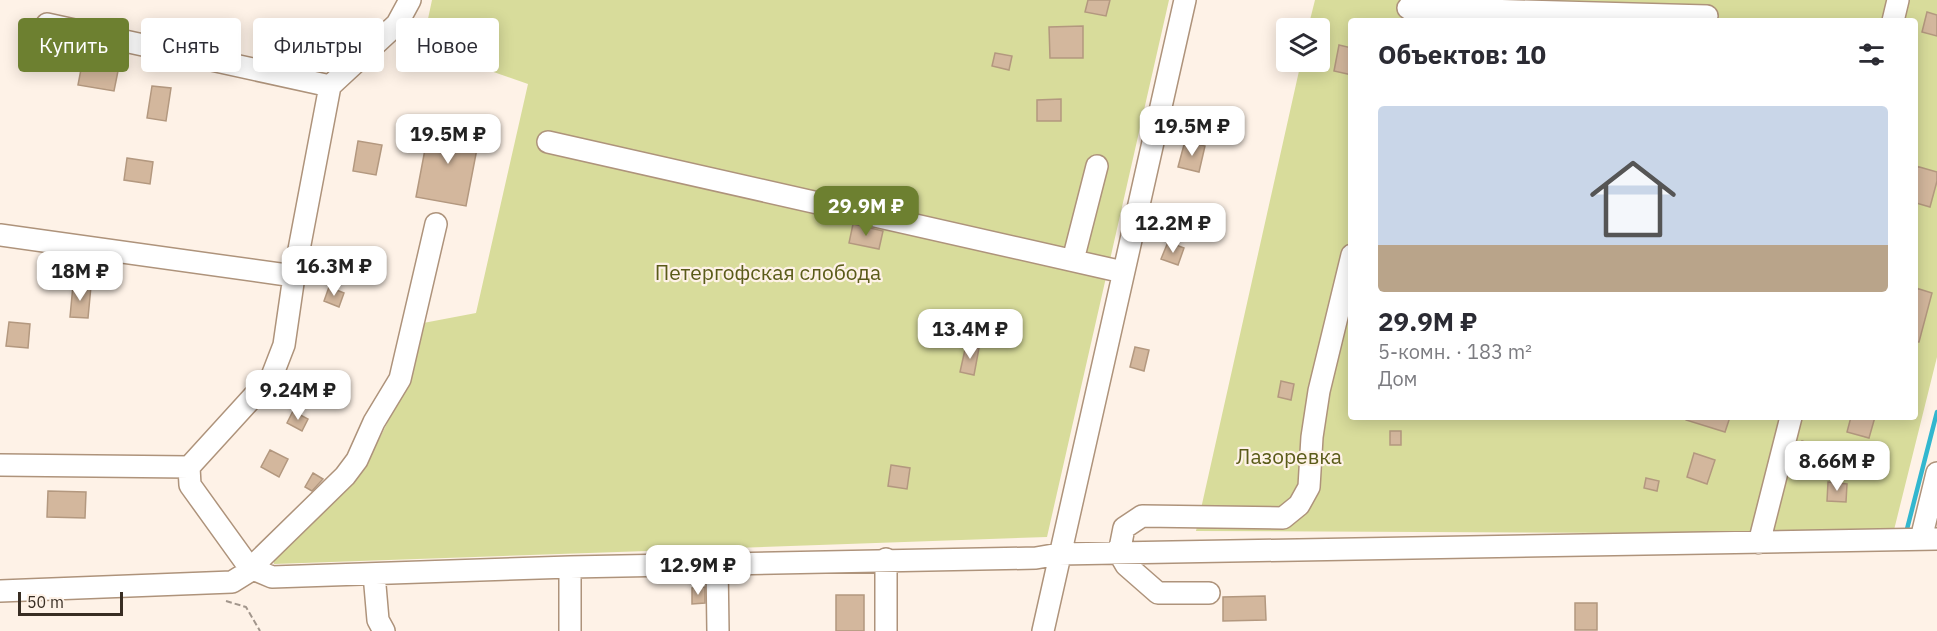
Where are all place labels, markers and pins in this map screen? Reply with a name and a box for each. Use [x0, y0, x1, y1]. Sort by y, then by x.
pin: 19.5M ₽ [1137, 106, 1247, 157]
pin: 19.5M ₽ [393, 114, 503, 165]
pin: 29.9M ₽ [811, 186, 921, 237]
pin: 12.2M ₽ [1118, 203, 1228, 254]
pin: 16.3M ₽ [279, 246, 389, 297]
pin: 18M ₽ [38, 251, 122, 302]
pin: 13.4M ₽ [915, 309, 1025, 360]
pin: 9.24M ₽ [243, 370, 353, 421]
pin: 8.66M ₽ [1782, 441, 1892, 492]
pin: 12.9M ₽ [643, 545, 753, 596]

